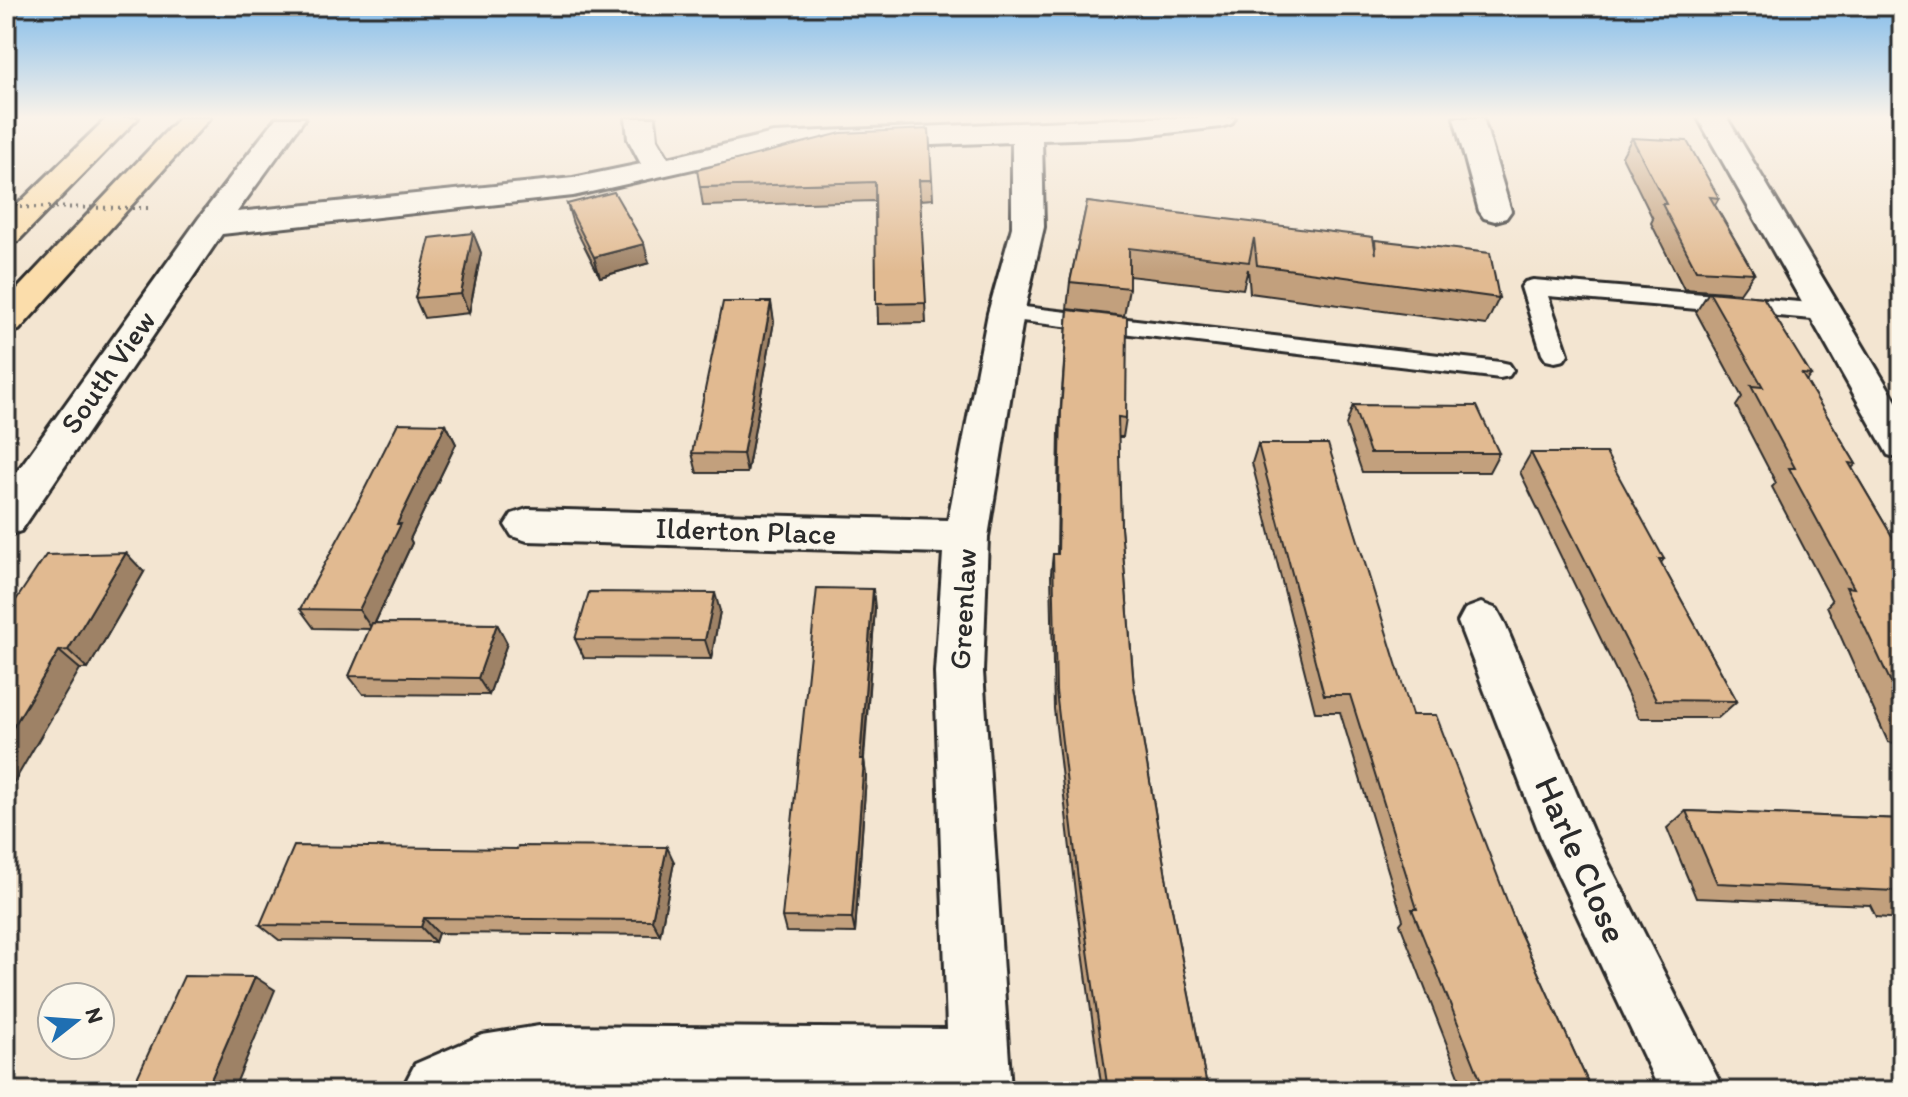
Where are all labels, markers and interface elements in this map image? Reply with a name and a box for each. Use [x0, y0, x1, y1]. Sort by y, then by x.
street label: South View [52, 303, 163, 440]
street label: Ilderton Place [655, 509, 837, 552]
street label: Greenlaw [941, 547, 984, 671]
street label: Harle Close [1526, 769, 1637, 949]
north arrow [36, 981, 116, 1061]
text: N [80, 1004, 110, 1026]

